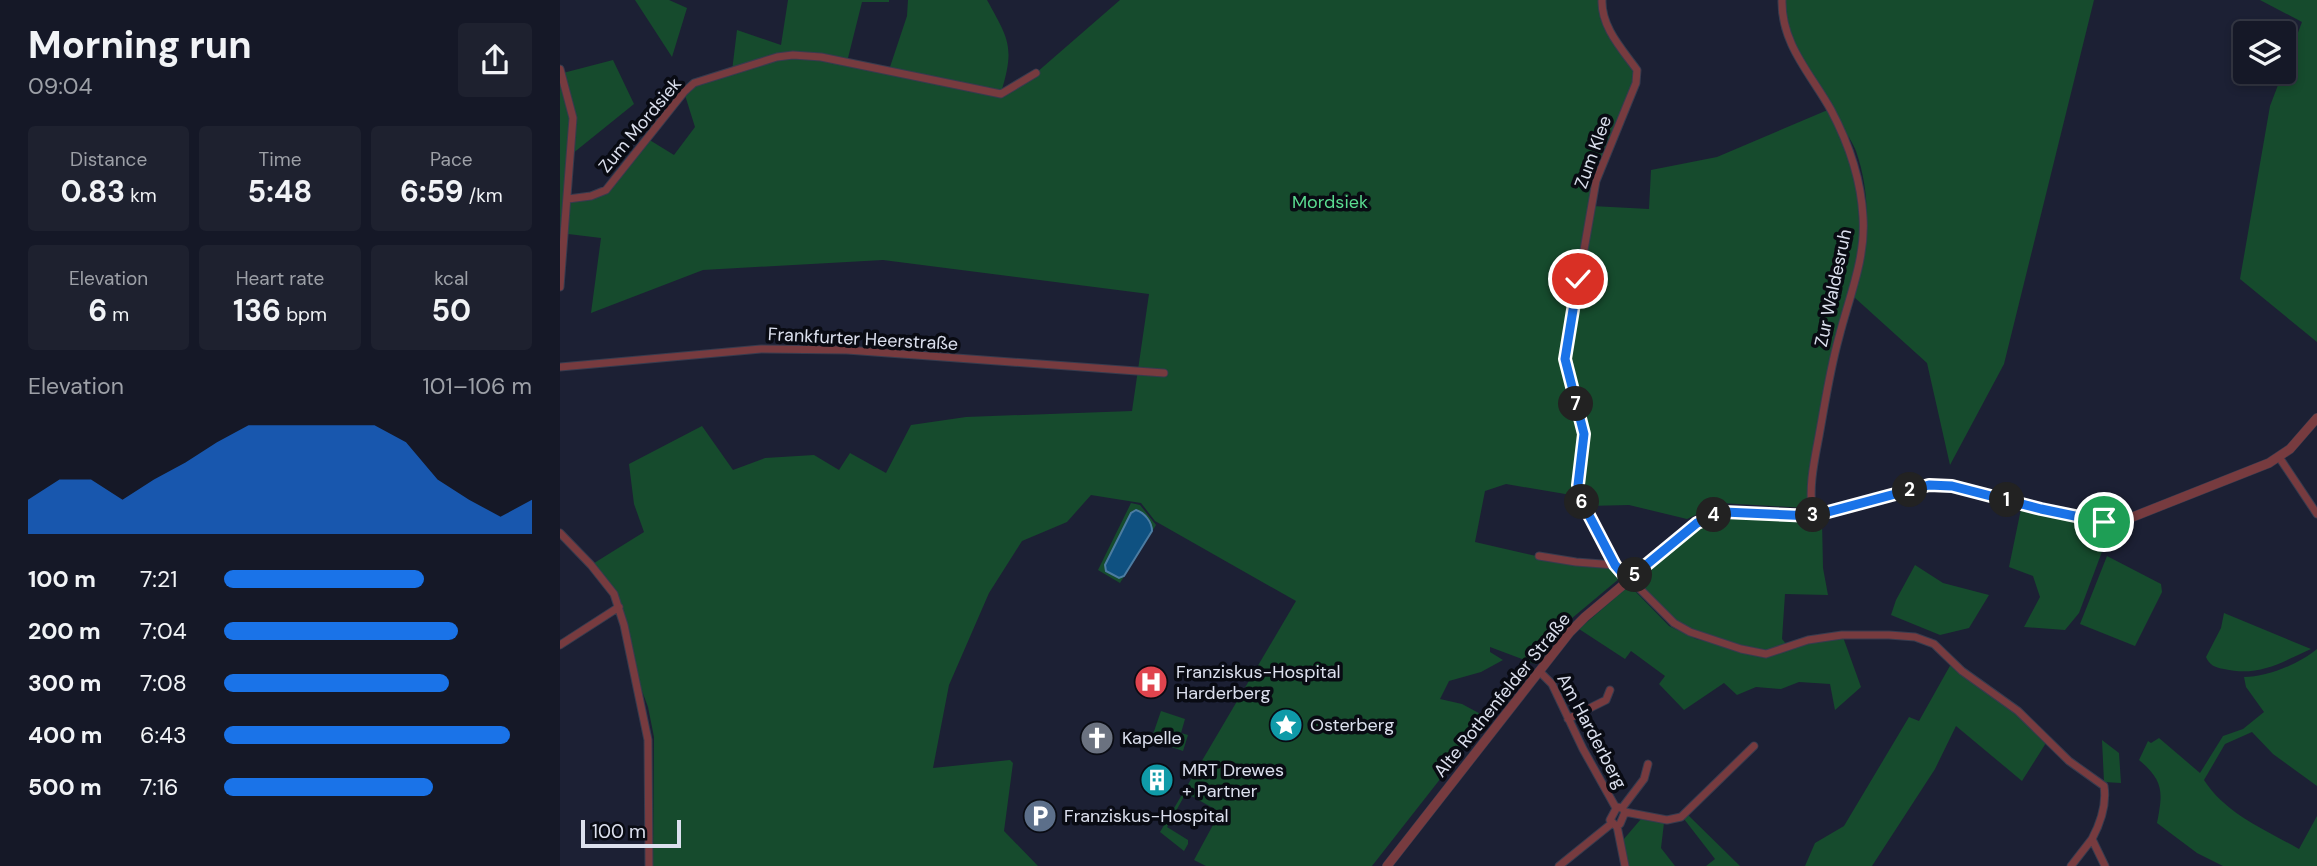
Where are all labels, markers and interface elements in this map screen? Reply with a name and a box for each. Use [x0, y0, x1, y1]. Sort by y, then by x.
text: Morning run [28, 20, 252, 70]
map controls [2233, 21, 2296, 84]
button: layers [2233, 21, 2296, 84]
button: share [458, 23, 532, 97]
text: 09:04 [28, 71, 93, 101]
street label: Zum Mordsiek [593, 72, 687, 178]
street label: Zum Klee [1569, 112, 1617, 192]
text: Distance [70, 147, 147, 172]
text: Time [259, 147, 301, 172]
text: Pace [430, 147, 473, 172]
text: 0.83 [61, 172, 125, 211]
text: 5:48 [248, 172, 312, 211]
text: 6:59 [400, 172, 464, 211]
text: km [125, 183, 157, 208]
text: /km [464, 183, 503, 208]
park label: Mordsiek [1292, 190, 1368, 214]
street label: Zur Waldesruh [1809, 227, 1857, 349]
pin [1548, 249, 1608, 309]
icon: check [1559, 260, 1597, 298]
text: Elevation [69, 266, 148, 291]
text: Heart rate [236, 266, 324, 291]
text: kcal [434, 266, 468, 291]
text: 6 [88, 291, 107, 330]
text: 136 [233, 291, 281, 330]
text: 50 [431, 291, 471, 330]
text: m [107, 302, 129, 327]
text: bpm [281, 302, 327, 327]
street label: Frankfurter Heerstraße [767, 322, 959, 356]
text: Elevation [28, 371, 124, 401]
text: 101–106 m [423, 371, 532, 401]
pin: 7 [1558, 386, 1594, 422]
text: 7 [1570, 391, 1581, 416]
pin: 2 [1892, 472, 1928, 508]
text: 2 [1904, 477, 1915, 502]
pin: 1 [1990, 482, 2024, 518]
pin: 6 [1564, 484, 1600, 520]
text: 1 [2003, 487, 2010, 512]
text: 6 [1575, 489, 1588, 514]
pin [2074, 492, 2134, 552]
pin: 4 [1696, 498, 1732, 532]
pin: 3 [1796, 498, 1830, 532]
text: 4 [1707, 502, 1720, 527]
text: 3 [1807, 502, 1818, 527]
icon: arrive [2085, 503, 2123, 541]
pin: 5 [1618, 558, 1652, 592]
text: 5 [1629, 562, 1640, 587]
text: 100 m [28, 564, 96, 594]
text: 7:21 [140, 564, 177, 594]
street label: Alte Rothenfelder Straße [1428, 608, 1576, 782]
text: 200 m [28, 616, 101, 646]
text: 7:04 [140, 616, 187, 646]
place label: Franziskus-Hospital Harderberg [1176, 660, 1341, 705]
hospital icon: Franziskus-Hospital Harderberg [1132, 663, 1170, 701]
text: 300 m [28, 668, 101, 698]
text: 7:08 [140, 668, 187, 698]
street label: Am Harderberg [1552, 669, 1632, 793]
place icon: Osterberg [1267, 706, 1305, 744]
place label: Osterberg [1310, 713, 1394, 737]
church icon: Kapelle [1078, 719, 1116, 757]
text: 400 m [28, 720, 102, 750]
text: 6:43 [140, 720, 187, 750]
place label: Kapelle [1122, 726, 1182, 750]
place label: MRT Drewes + Partner [1182, 758, 1284, 803]
building icon: MRT Drewes + Partner [1138, 761, 1176, 799]
text: 500 m [28, 772, 102, 802]
text: 7:16 [140, 772, 179, 802]
parking icon: Franziskus-Hospital [1021, 797, 1059, 835]
place label: Franziskus-Hospital [1064, 804, 1229, 828]
scale bar [581, 817, 681, 849]
text: 100 m [592, 819, 646, 844]

